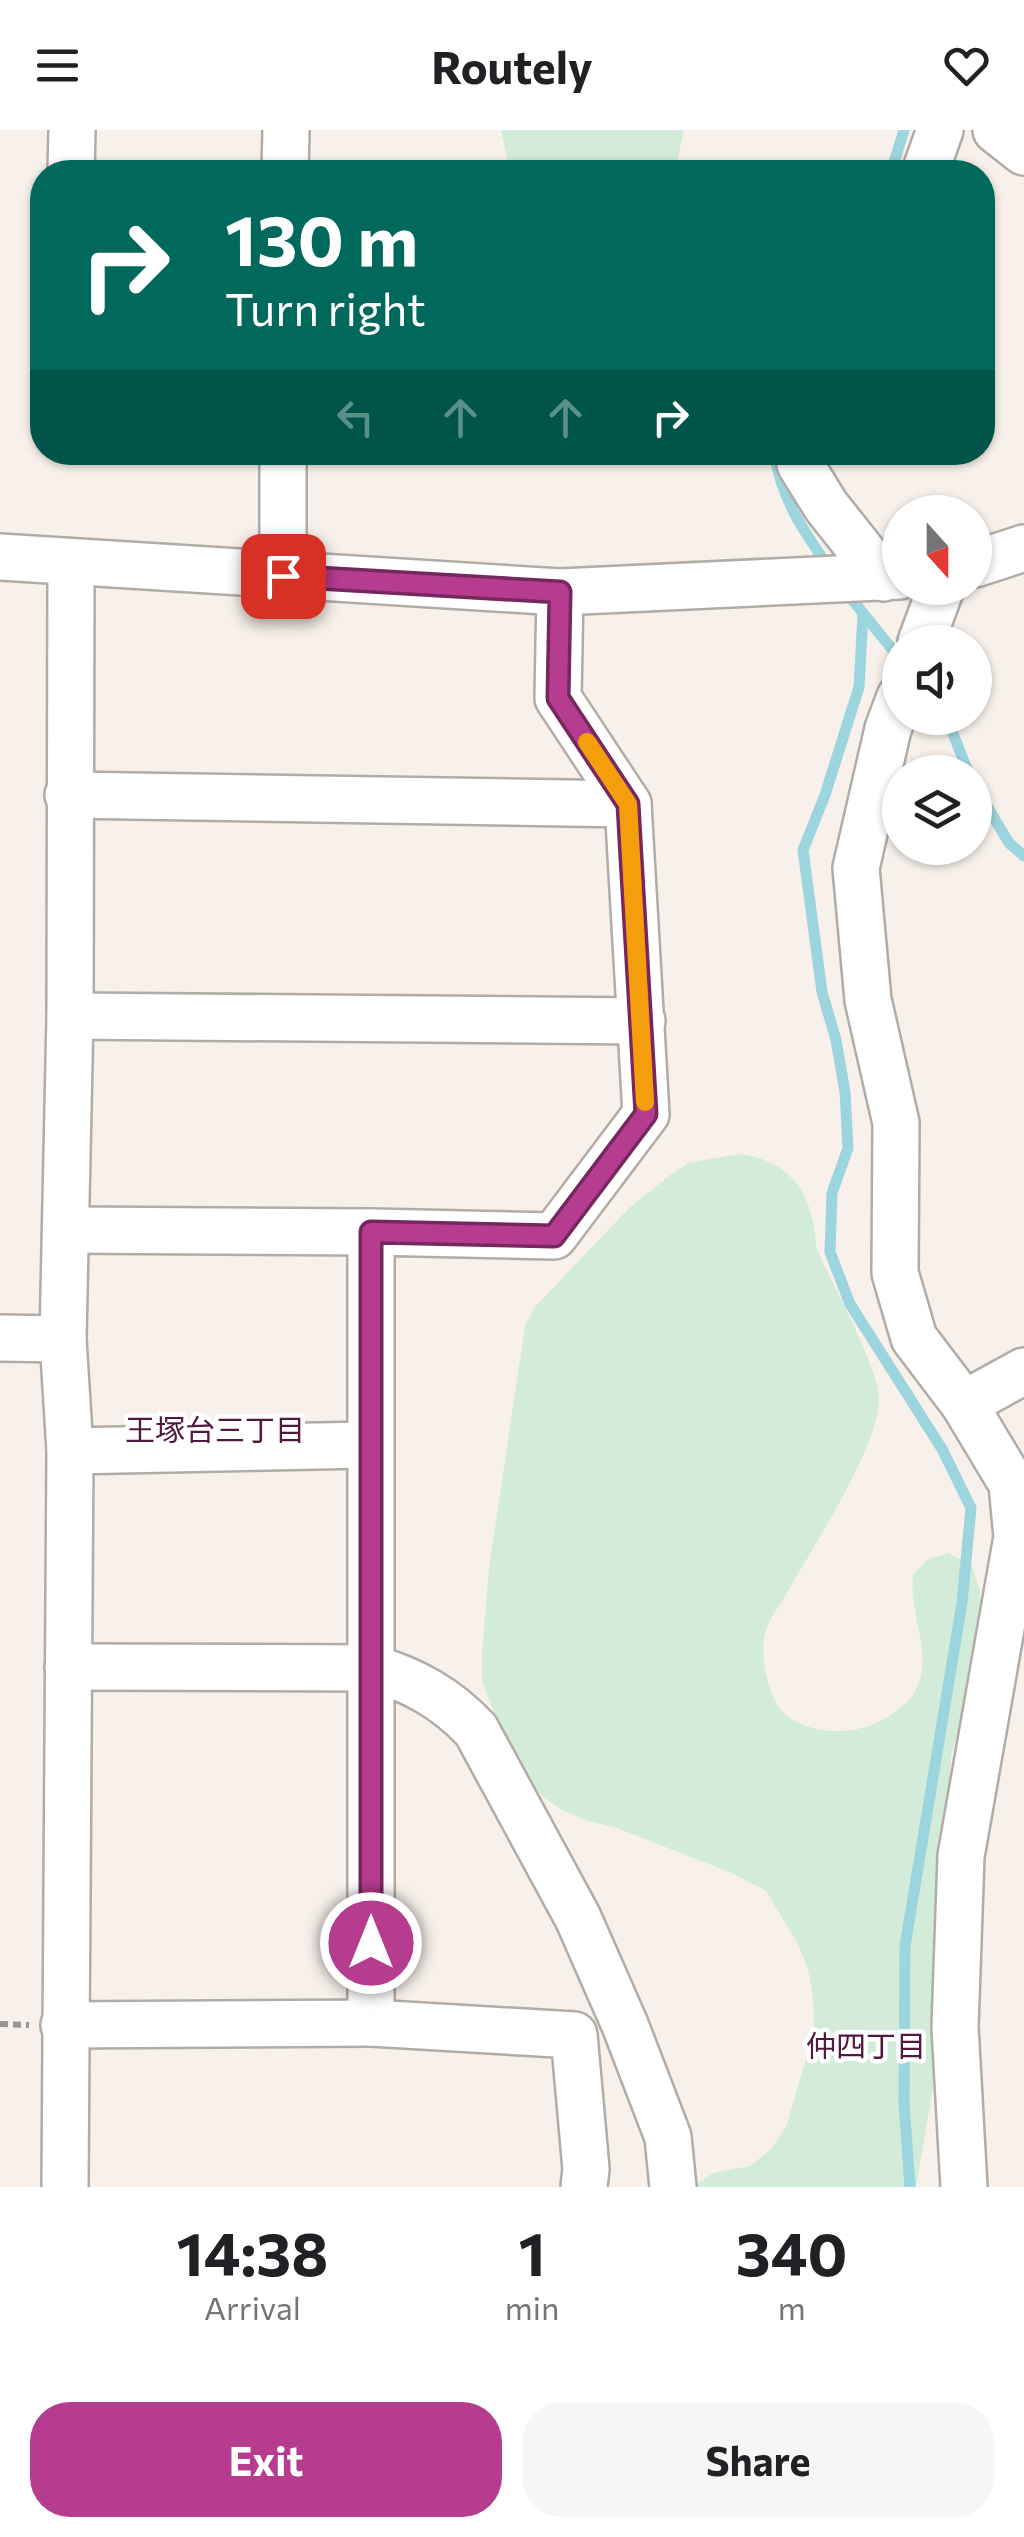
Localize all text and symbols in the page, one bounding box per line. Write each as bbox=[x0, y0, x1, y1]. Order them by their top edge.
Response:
icon: menu bbox=[30, 38, 85, 93]
text: Routely bbox=[431, 38, 593, 93]
icon: heart bbox=[939, 38, 994, 93]
text: 130 m bbox=[225, 195, 418, 280]
icon: right bbox=[60, 200, 190, 330]
text: Turn right bbox=[225, 280, 426, 335]
icon: left bbox=[328, 390, 383, 445]
icon: ahead bbox=[433, 390, 488, 445]
icon: ahead bbox=[538, 390, 593, 445]
icon: right bbox=[643, 390, 698, 445]
north arrow bbox=[882, 495, 992, 605]
map controls bbox=[882, 495, 992, 865]
pin bbox=[241, 534, 326, 619]
icon: arrive bbox=[256, 549, 311, 604]
button: sound bbox=[882, 625, 992, 735]
button: layers bbox=[882, 755, 992, 865]
district label: 王塚台三丁目 bbox=[125, 1410, 305, 1447]
position arrow bbox=[319, 1891, 423, 1995]
district label: 仲四丁目 bbox=[806, 2026, 926, 2063]
text: 14:38 bbox=[176, 2215, 328, 2288]
text: 1 bbox=[519, 2215, 546, 2288]
text: 340 bbox=[736, 2215, 847, 2288]
text: Arrival bbox=[204, 2287, 301, 2327]
text: min bbox=[505, 2287, 559, 2327]
text: m bbox=[778, 2287, 806, 2327]
button: Exit bbox=[30, 2402, 502, 2517]
button: Share bbox=[522, 2402, 994, 2517]

